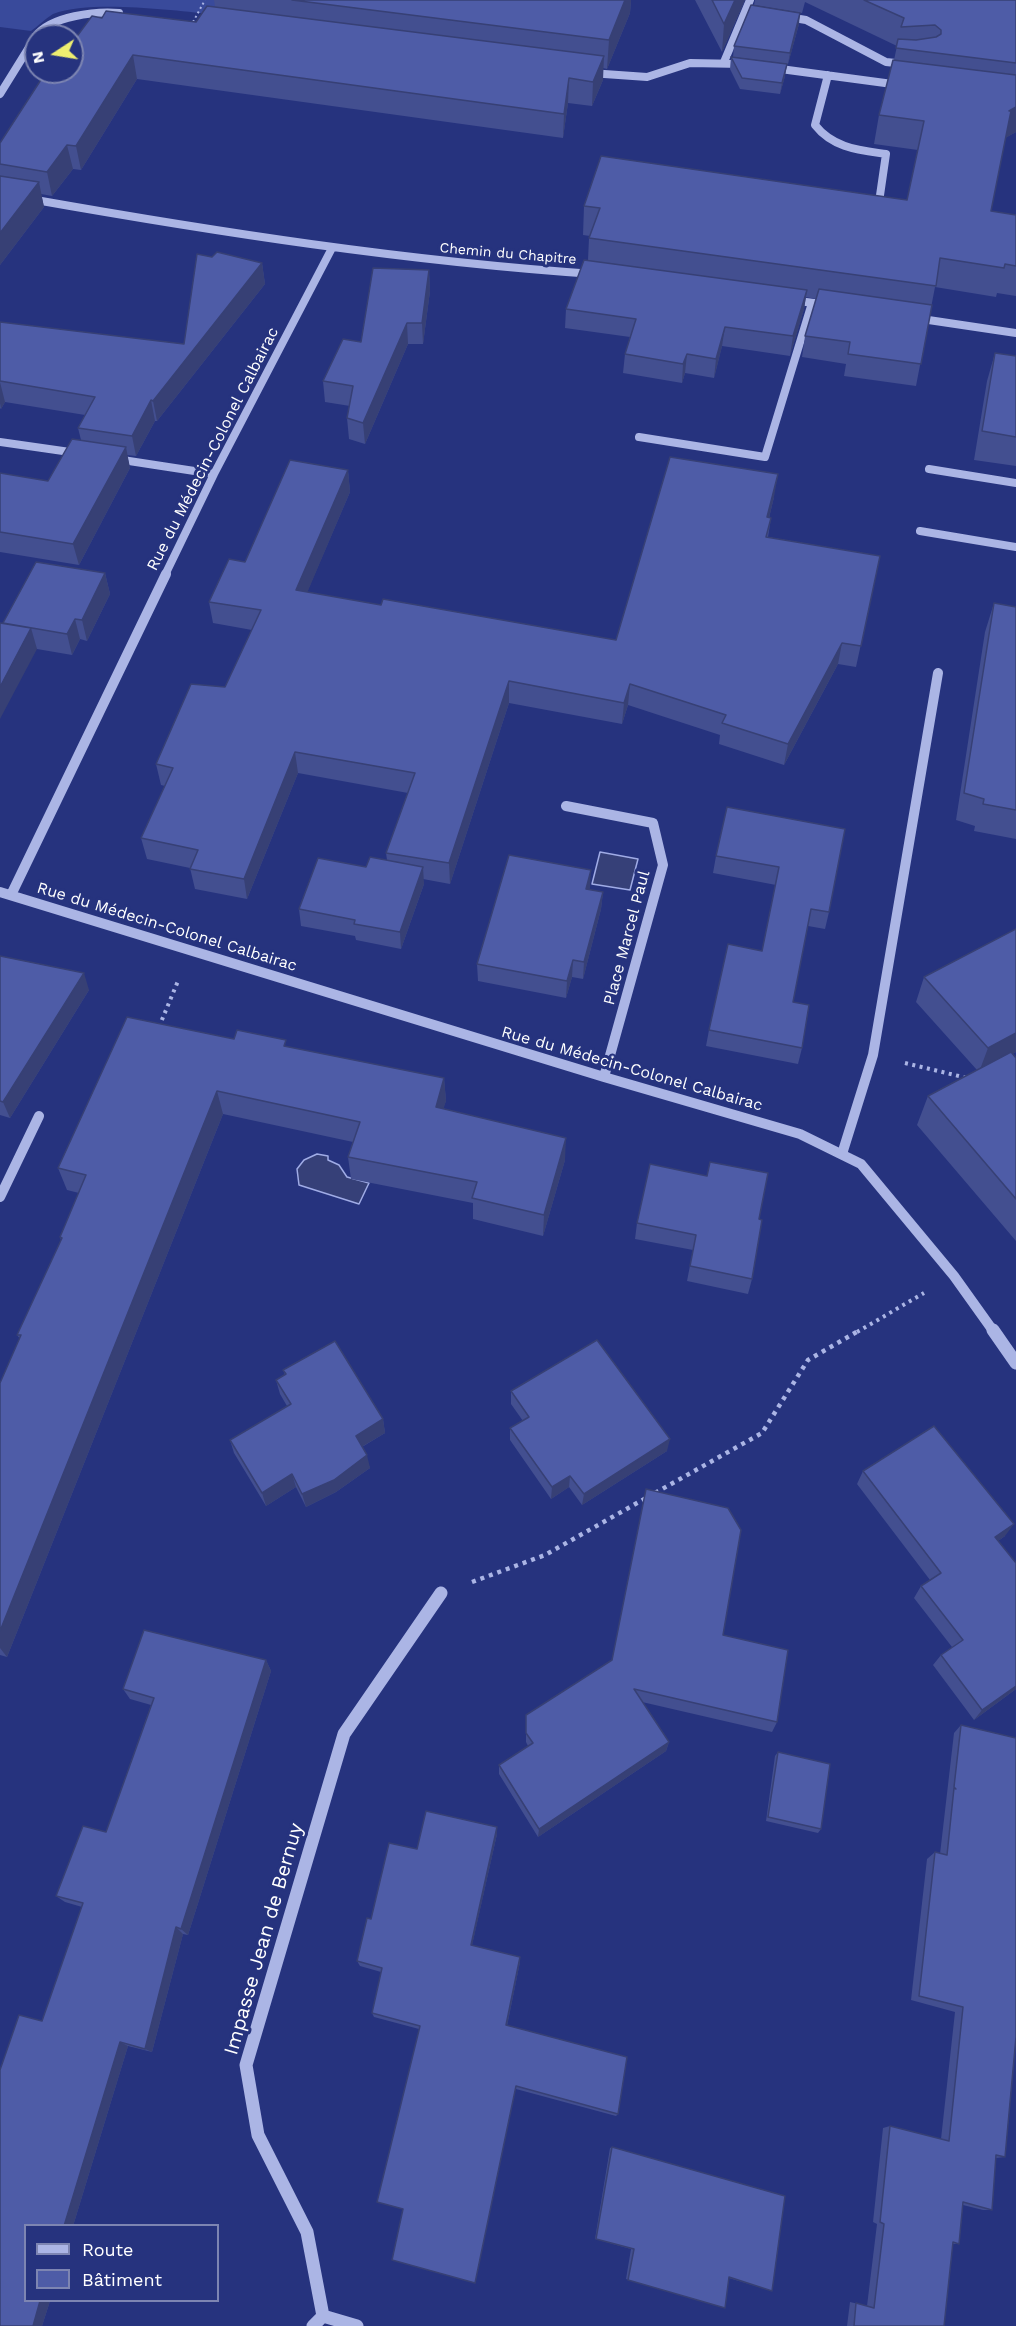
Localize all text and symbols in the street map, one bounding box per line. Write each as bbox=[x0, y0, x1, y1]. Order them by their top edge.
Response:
north arrow bbox=[24, 24, 84, 84]
text: N bbox=[27, 50, 48, 65]
street label: Chemin du Chapitre bbox=[439, 240, 577, 268]
street label: Rue du Médecin-Colonel Calbairac bbox=[143, 324, 283, 574]
street label: Place Marcel Paul bbox=[600, 869, 654, 1007]
street label: Rue du Médecin-Colonel Calbairac bbox=[35, 878, 299, 976]
street label: Rue du Médecin-Colonel Calbairac bbox=[499, 1022, 765, 1116]
street label: Impasse Jean de Bernuy bbox=[219, 1820, 309, 2058]
legend bbox=[24, 2224, 219, 2302]
text: Route bbox=[82, 2239, 134, 2260]
text: Bâtiment bbox=[82, 2269, 162, 2290]

